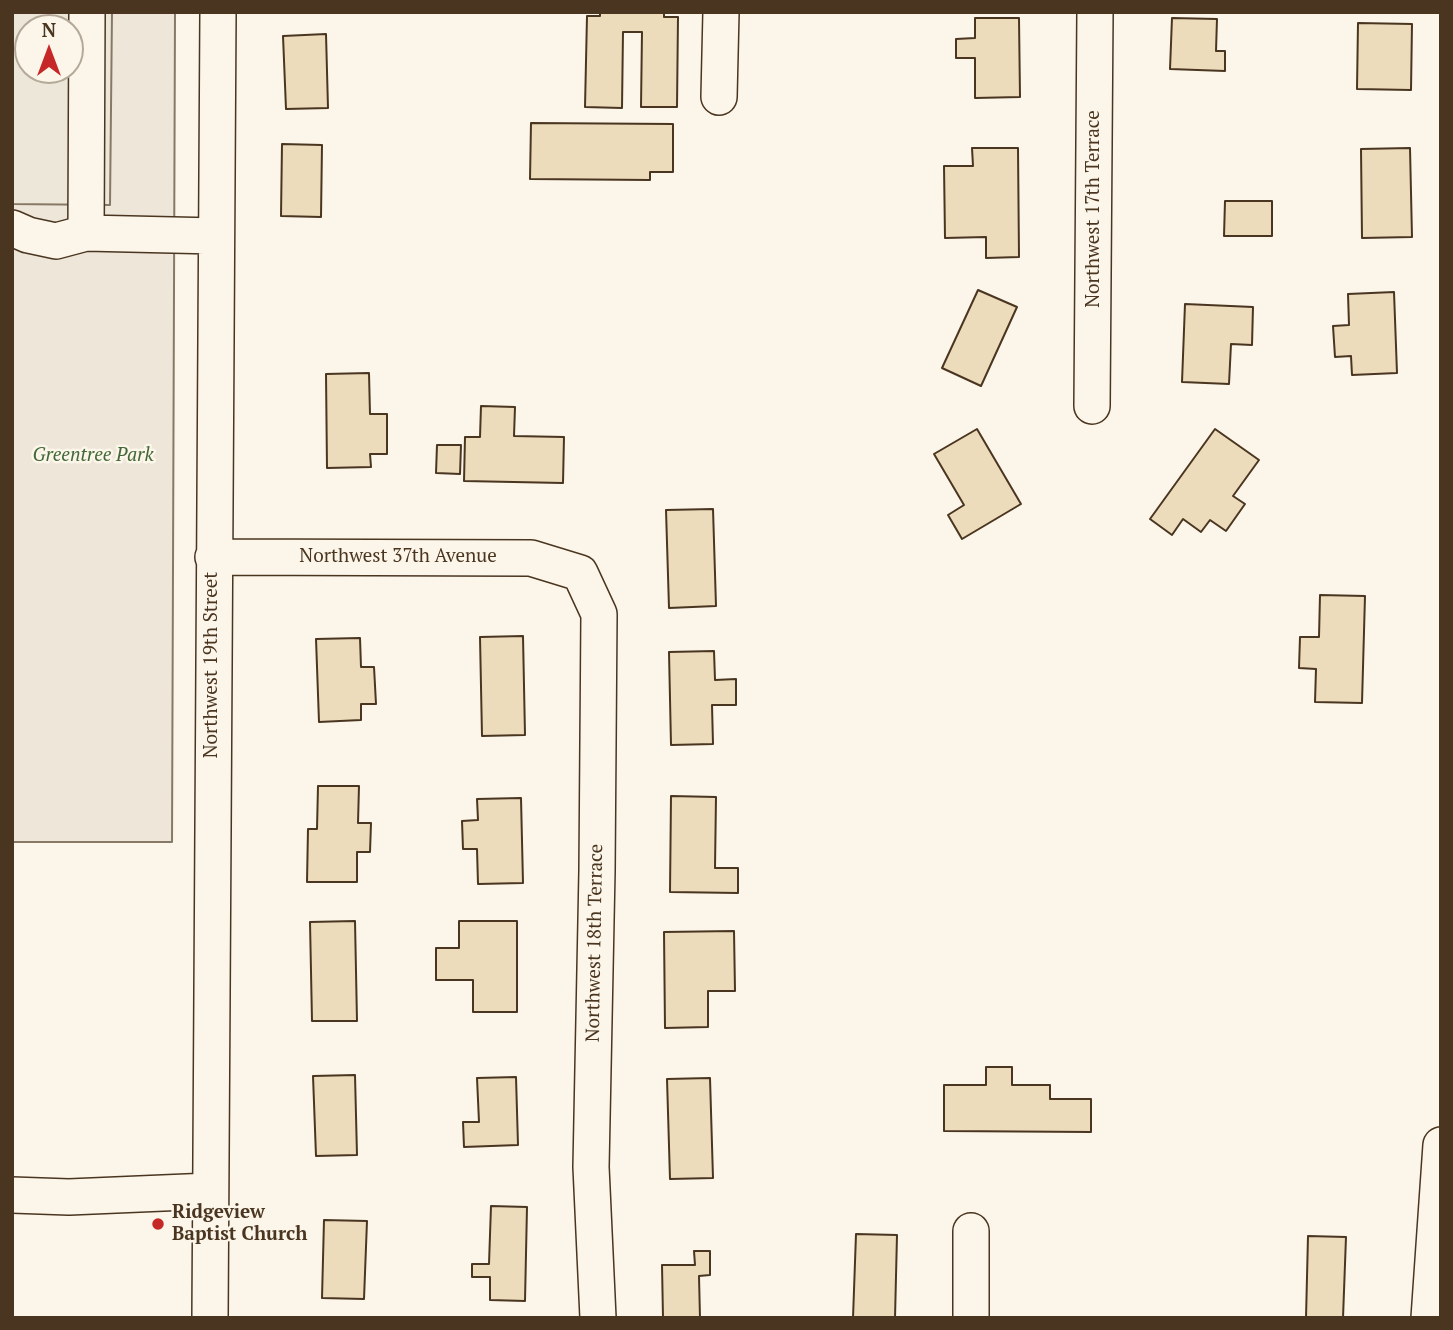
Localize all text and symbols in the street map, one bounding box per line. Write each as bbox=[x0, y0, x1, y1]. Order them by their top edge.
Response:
north arrow bbox=[14, 14, 84, 84]
text: N bbox=[42, 17, 56, 42]
street label: Northwest 17th Terrace bbox=[1083, 110, 1105, 308]
park label: Greentree Park bbox=[32, 445, 154, 467]
street label: Northwest 37th Avenue bbox=[299, 546, 497, 568]
street label: Northwest 19th Street bbox=[201, 572, 223, 758]
street label: Northwest 18th Terrace bbox=[582, 844, 608, 1042]
place label: Ridgeview Baptist Church bbox=[172, 1202, 307, 1246]
marker: Ridgeview Baptist Church bbox=[150, 1216, 166, 1232]

